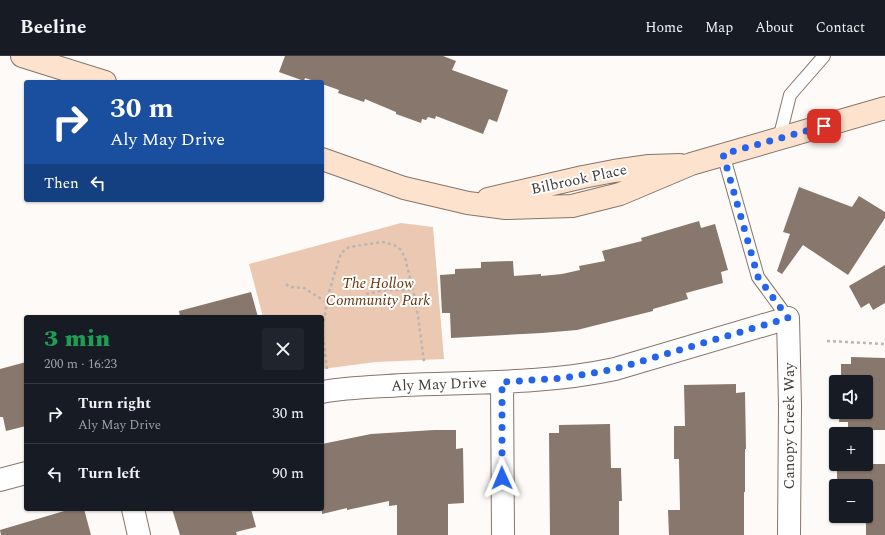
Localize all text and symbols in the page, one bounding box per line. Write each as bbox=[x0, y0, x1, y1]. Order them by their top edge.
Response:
text: Beeline bbox=[20, 13, 86, 42]
text: Home bbox=[645, 17, 683, 38]
text: Map bbox=[705, 17, 733, 38]
text: About bbox=[755, 17, 794, 38]
text: Contact bbox=[816, 17, 865, 38]
text: 30 m bbox=[110, 87, 174, 130]
icon: right bbox=[44, 96, 96, 148]
pin bbox=[807, 109, 841, 143]
icon: arrive bbox=[813, 115, 835, 137]
text: Aly May Drive bbox=[110, 126, 225, 153]
street label: Bilbrook Place bbox=[529, 158, 629, 201]
text: Then bbox=[44, 172, 79, 195]
icon: left bbox=[87, 172, 109, 194]
park label: The Hollow Community Park bbox=[326, 272, 430, 312]
text: 3 min bbox=[44, 321, 110, 357]
button: close bbox=[262, 328, 304, 370]
text: 200 m · 16:23 bbox=[44, 354, 117, 374]
street label: Canopy Creek Way bbox=[778, 362, 801, 489]
street label: Aly May Drive bbox=[391, 371, 487, 398]
map controls bbox=[829, 375, 873, 523]
button: sound bbox=[829, 375, 873, 419]
text: Turn right bbox=[78, 392, 151, 415]
text: 30 m bbox=[272, 402, 304, 425]
icon: right bbox=[44, 403, 66, 425]
text: Aly May Drive bbox=[78, 415, 161, 435]
button: + bbox=[829, 427, 873, 471]
position arrow bbox=[481, 457, 523, 499]
text: Turn left bbox=[78, 462, 140, 485]
text: 90 m bbox=[272, 462, 304, 485]
icon: left bbox=[44, 463, 66, 485]
button: − bbox=[829, 479, 873, 523]

